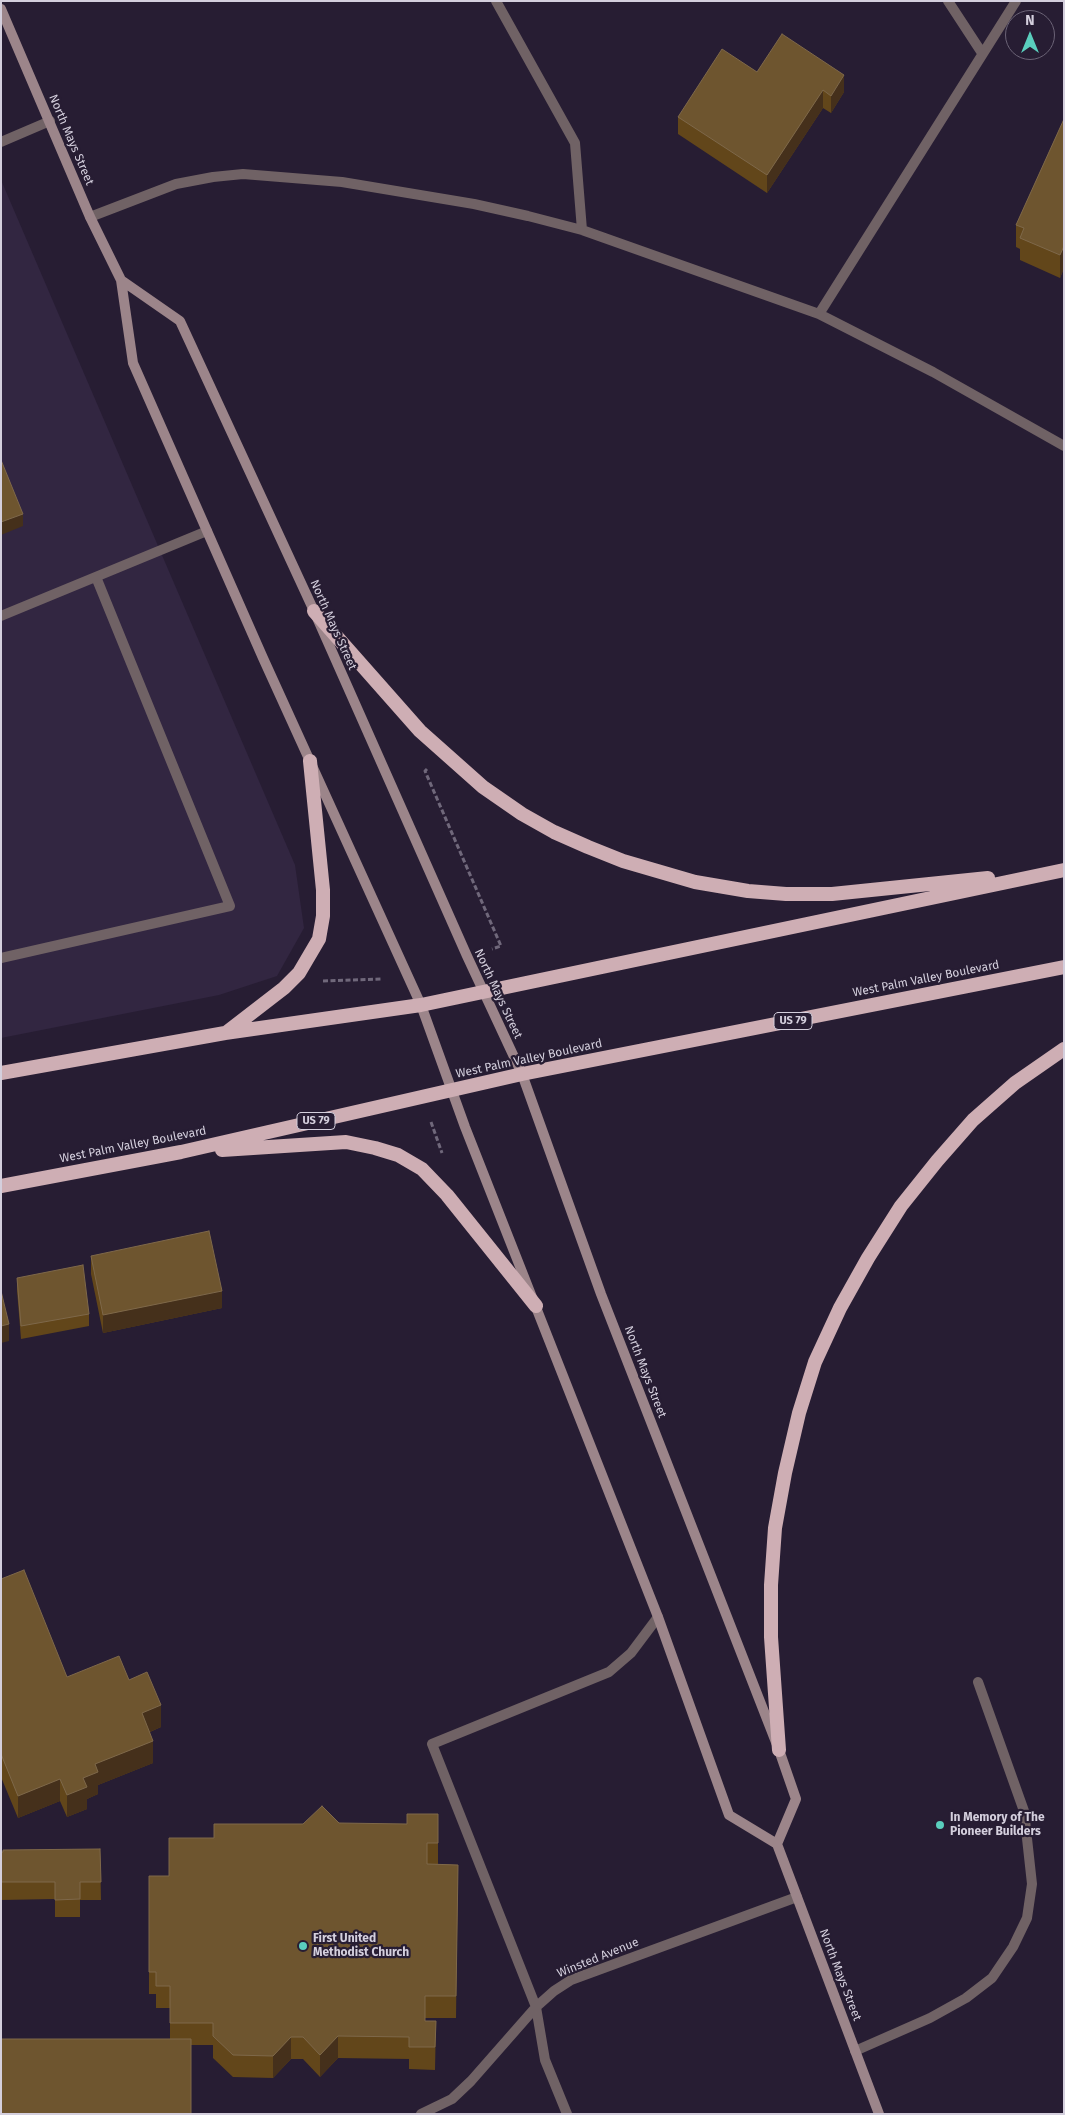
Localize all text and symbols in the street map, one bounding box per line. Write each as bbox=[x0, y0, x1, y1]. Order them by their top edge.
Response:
north arrow bbox=[1005, 10, 1055, 60]
text: N bbox=[1025, 12, 1035, 29]
street label: North Mays Street bbox=[45, 92, 97, 188]
street label: North Mays Street bbox=[307, 578, 359, 672]
street label: North Mays Street bbox=[471, 947, 525, 1041]
street label: West Palm Valley Boulevard bbox=[851, 958, 1001, 1000]
road number: US 79 bbox=[774, 1012, 812, 1030]
street label: West Palm Valley Boulevard bbox=[455, 1036, 603, 1082]
road number: US 79 bbox=[297, 1112, 335, 1130]
street label: West Palm Valley Boulevard bbox=[58, 1124, 208, 1166]
street label: North Mays Street bbox=[621, 1324, 669, 1420]
place label: In Memory of The Pioneer Builders bbox=[950, 1811, 1045, 1839]
marker: In Memory of The Pioneer Builders bbox=[934, 1819, 946, 1831]
street label: North Mays Street bbox=[816, 1927, 864, 2023]
place label: First United Methodist Church bbox=[313, 1932, 409, 1960]
street label: Winsted Avenue bbox=[555, 1935, 641, 1981]
marker: First United Methodist Church bbox=[297, 1940, 309, 1952]

